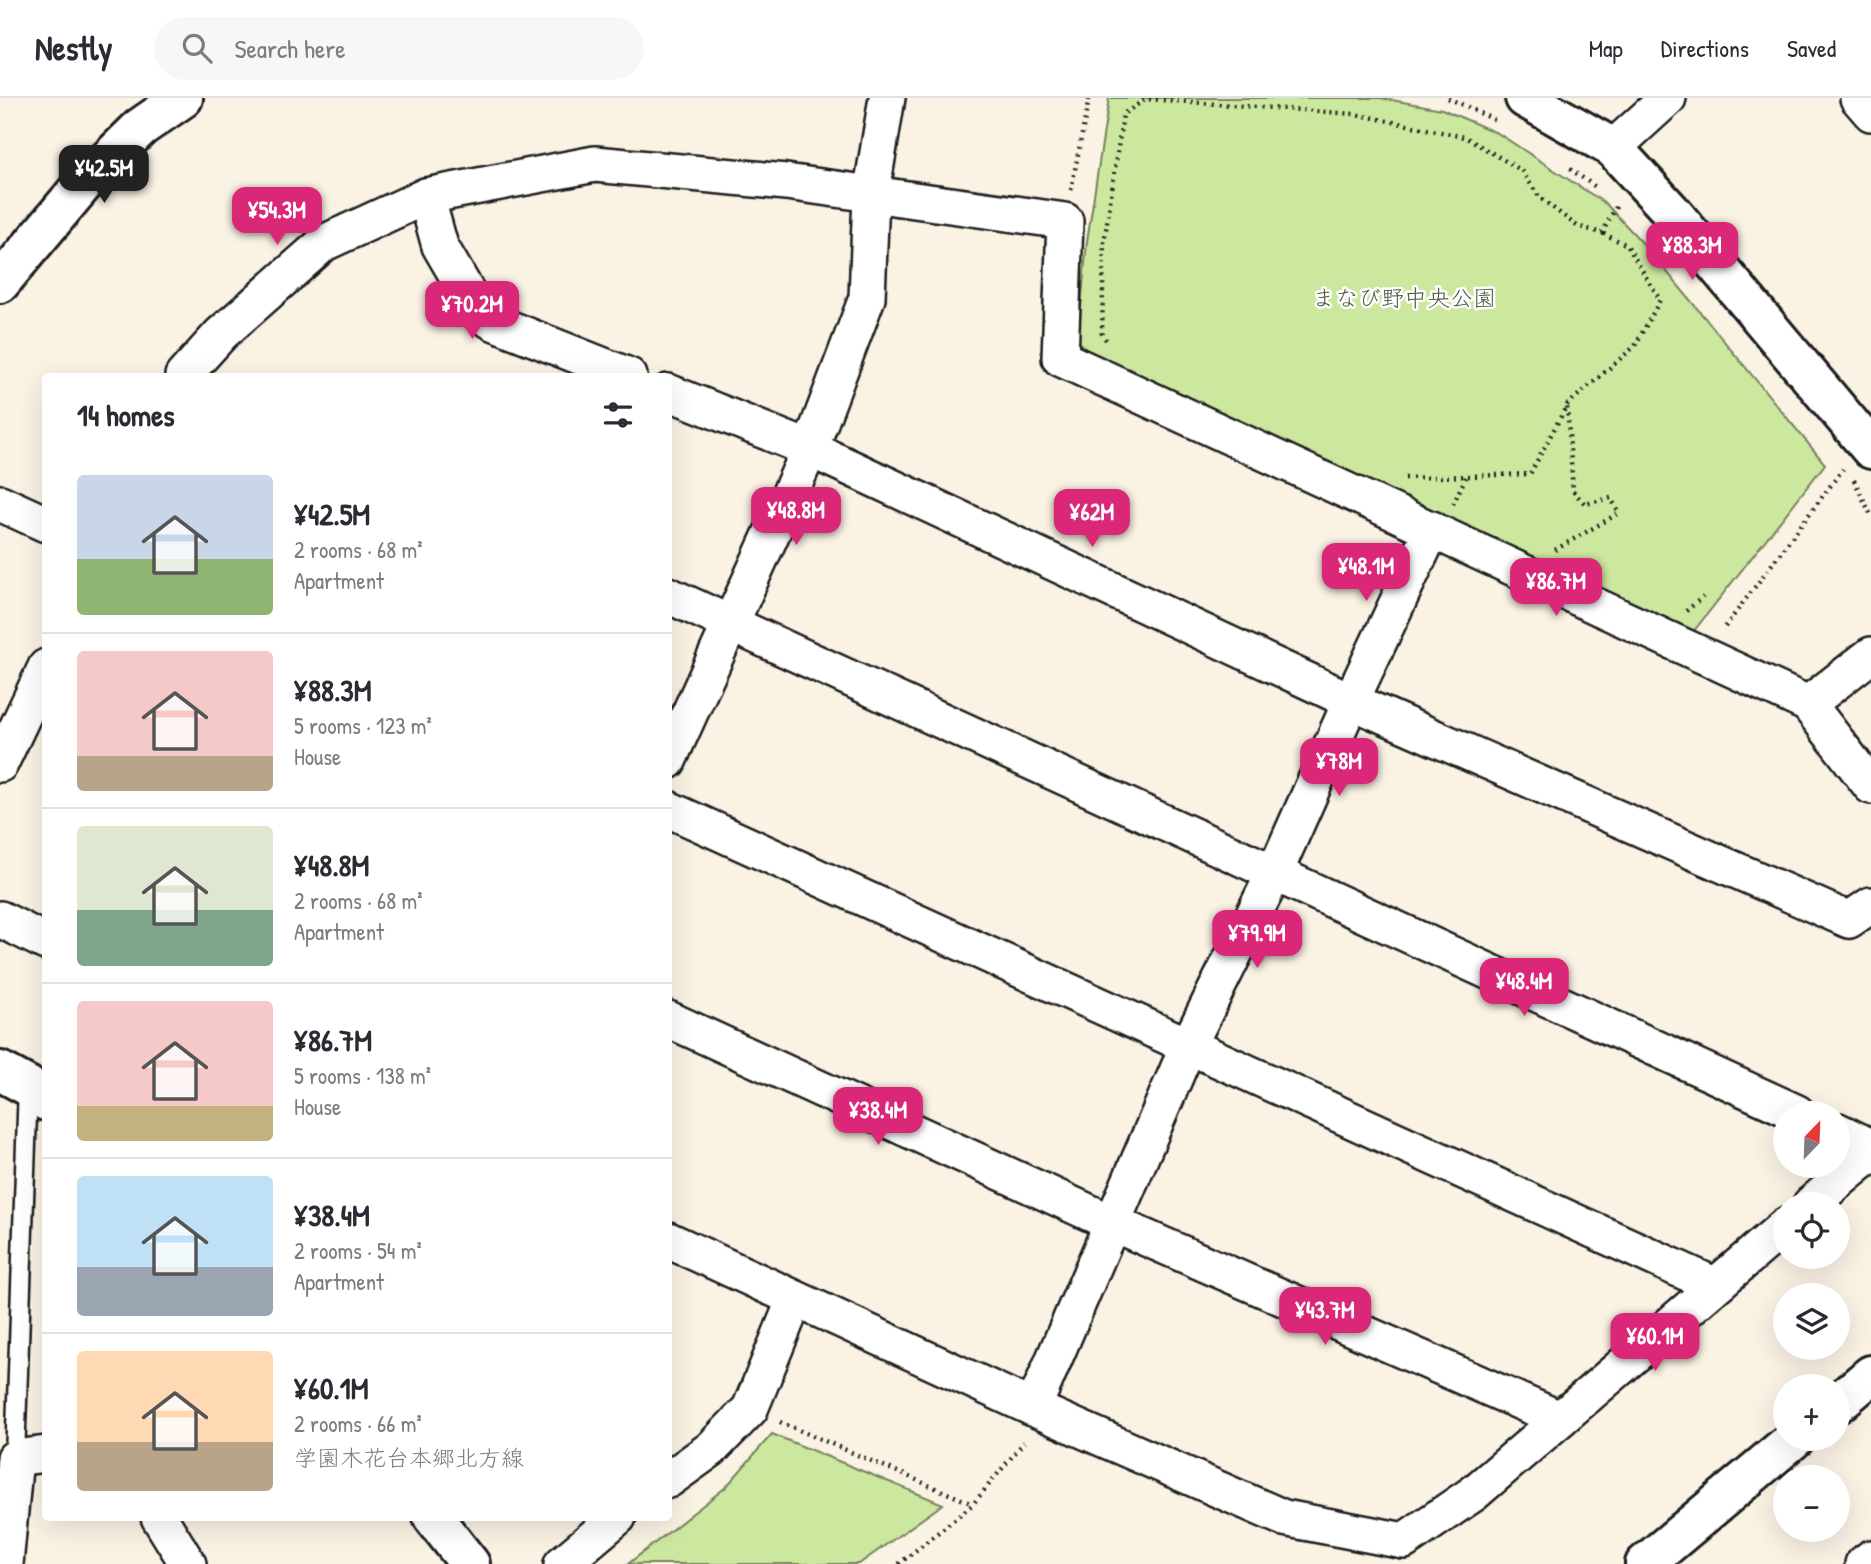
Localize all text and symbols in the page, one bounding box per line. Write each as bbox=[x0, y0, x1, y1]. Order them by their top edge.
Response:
search box bbox=[154, 17, 644, 80]
text: Nestly bbox=[35, 26, 112, 70]
icon: search bbox=[178, 29, 216, 67]
text: Search here bbox=[234, 31, 346, 66]
text: Map bbox=[1589, 32, 1623, 64]
text: Directions bbox=[1661, 32, 1749, 64]
text: Saved bbox=[1787, 32, 1836, 64]
pin: ¥42.5M bbox=[47, 146, 161, 205]
text: ¥42.5M bbox=[75, 152, 133, 183]
pin: ¥54.3M bbox=[220, 188, 334, 247]
text: ¥54.3M bbox=[248, 194, 306, 225]
pin: ¥88.3M bbox=[1635, 222, 1749, 282]
text: ¥88.3M bbox=[1662, 229, 1722, 260]
pin: ¥70.2M bbox=[415, 282, 529, 341]
park label: まなび野中央公園 bbox=[1312, 282, 1496, 313]
text: ¥70.2M bbox=[441, 288, 503, 319]
text: 14 homes bbox=[77, 395, 175, 435]
icon: filters bbox=[599, 396, 637, 434]
pin: ¥48.8M bbox=[739, 488, 853, 547]
pin: ¥62M bbox=[1051, 490, 1133, 549]
text: ¥42.5M bbox=[294, 494, 370, 534]
text: ¥48.8M bbox=[767, 494, 825, 525]
text: ¥62M bbox=[1070, 496, 1114, 527]
icon: home bbox=[133, 503, 217, 587]
text: 2 rooms · 68 m² bbox=[294, 534, 422, 565]
pin: ¥48.1M bbox=[1309, 544, 1423, 603]
text: ¥48.1M bbox=[1338, 550, 1394, 581]
pin: ¥86.7M bbox=[1499, 559, 1613, 618]
text: Apartment bbox=[294, 565, 384, 596]
text: ¥86.7M bbox=[1526, 565, 1586, 596]
text: ¥88.3M bbox=[294, 670, 372, 710]
icon: home bbox=[133, 679, 217, 763]
text: 5 rooms · 123 m² bbox=[294, 710, 432, 741]
pin: ¥78M bbox=[1298, 738, 1380, 798]
text: House bbox=[294, 741, 341, 772]
text: ¥78M bbox=[1316, 745, 1362, 776]
text: ¥48.8M bbox=[294, 845, 369, 885]
icon: home bbox=[133, 854, 217, 938]
text: 2 rooms · 68 m² bbox=[294, 885, 422, 916]
pin: ¥79.9M bbox=[1200, 910, 1314, 970]
text: Apartment bbox=[294, 916, 384, 947]
text: ¥79.9M bbox=[1228, 917, 1286, 948]
pin: ¥48.4M bbox=[1467, 958, 1581, 1018]
text: ¥48.4M bbox=[1496, 965, 1552, 996]
text: ¥86.7M bbox=[294, 1020, 372, 1060]
icon: home bbox=[133, 1029, 217, 1113]
text: 5 rooms · 138 m² bbox=[294, 1060, 431, 1091]
pin: ¥38.4M bbox=[821, 1088, 935, 1147]
text: House bbox=[294, 1091, 341, 1122]
text: ¥38.4M bbox=[849, 1094, 907, 1125]
north arrow bbox=[1773, 1101, 1850, 1178]
map controls bbox=[1773, 1101, 1850, 1542]
button: locate bbox=[1773, 1192, 1850, 1269]
text: ¥38.4M bbox=[294, 1195, 370, 1235]
icon: home bbox=[133, 1204, 217, 1288]
text: 2 rooms · 54 m² bbox=[294, 1235, 422, 1266]
text: Apartment bbox=[294, 1266, 384, 1297]
button: layers bbox=[1773, 1283, 1850, 1360]
pin: ¥43.7M bbox=[1268, 1288, 1382, 1347]
text: ¥43.7M bbox=[1295, 1294, 1355, 1325]
pin: ¥60.1M bbox=[1598, 1314, 1712, 1373]
text: ¥60.1M bbox=[1626, 1320, 1684, 1351]
text: ¥60.1M bbox=[294, 1368, 369, 1408]
button: + bbox=[1773, 1374, 1850, 1451]
icon: home bbox=[133, 1379, 217, 1463]
text: 2 rooms · 66 m² bbox=[294, 1408, 422, 1439]
text: 学園木花台本郷北方線 bbox=[294, 1442, 524, 1473]
button: − bbox=[1773, 1465, 1850, 1542]

